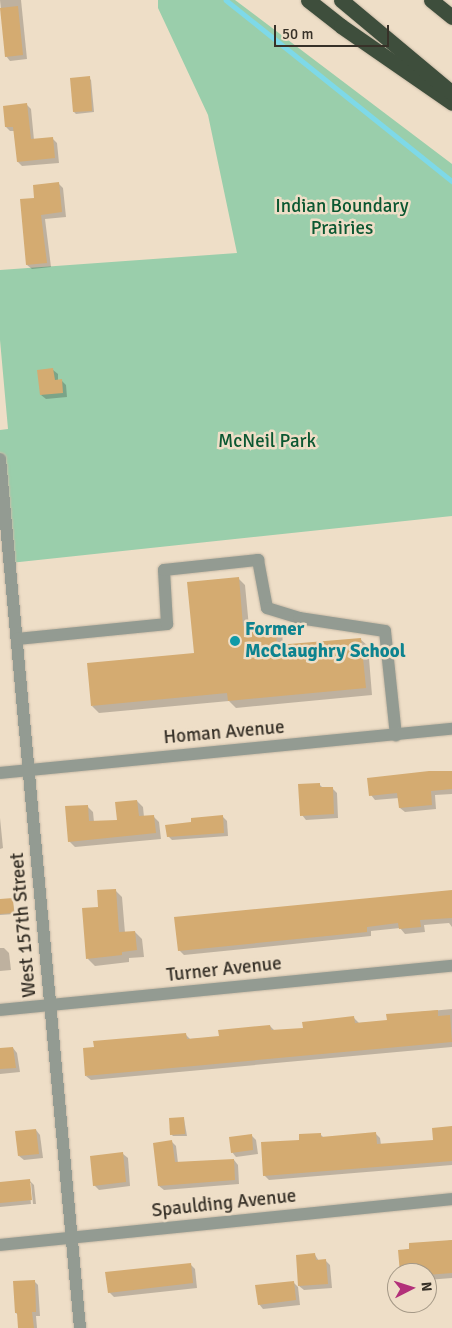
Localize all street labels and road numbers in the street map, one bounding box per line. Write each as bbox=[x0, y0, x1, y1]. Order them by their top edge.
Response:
street label: Homan Avenue bbox=[163, 716, 285, 750]
street label: West 157th Street bbox=[6, 852, 42, 998]
street label: Turner Avenue bbox=[165, 953, 283, 987]
street label: Spaulding Avenue bbox=[151, 1185, 297, 1223]

